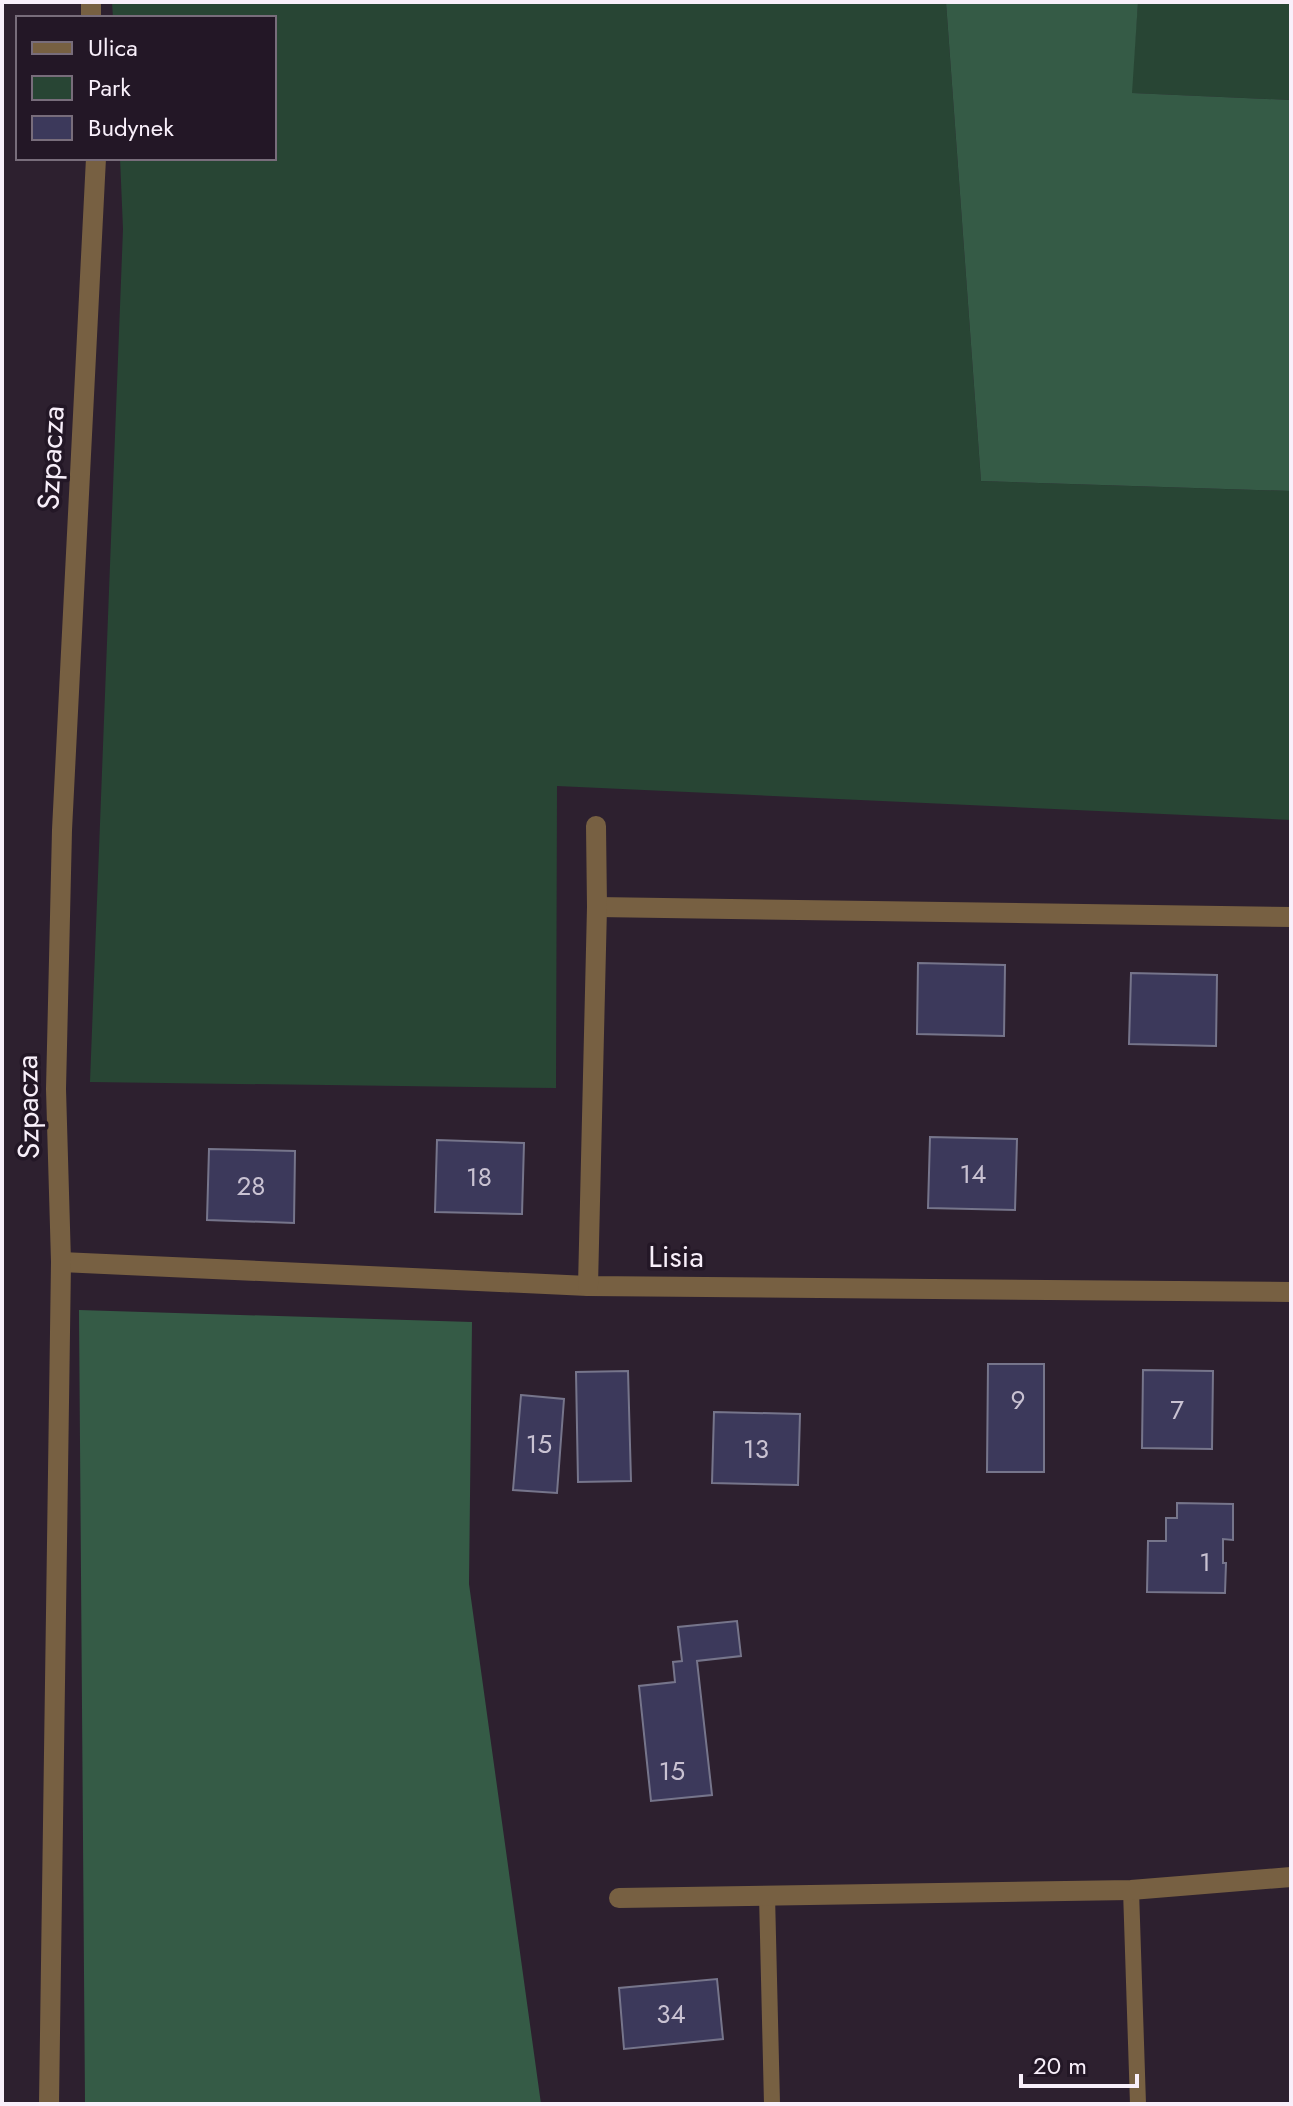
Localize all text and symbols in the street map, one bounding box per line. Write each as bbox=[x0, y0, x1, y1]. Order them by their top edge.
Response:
legend bbox=[16, 16, 276, 160]
text: Ulica bbox=[88, 30, 138, 65]
text: Park bbox=[88, 70, 131, 105]
text: Budynek bbox=[88, 110, 174, 145]
street label: Szpacza bbox=[26, 405, 75, 511]
street label: Szpacza bbox=[5, 1054, 50, 1160]
house number: 14 bbox=[960, 1155, 986, 1193]
house number: 18 bbox=[466, 1158, 492, 1196]
house number: 28 bbox=[237, 1167, 266, 1205]
street label: Lisia bbox=[648, 1235, 704, 1278]
house number: 9 bbox=[1011, 1381, 1025, 1419]
house number: 7 bbox=[1170, 1391, 1184, 1429]
house number: 15 bbox=[526, 1425, 552, 1463]
house number: 13 bbox=[743, 1430, 769, 1468]
house number: 1 bbox=[1199, 1543, 1211, 1581]
house number: 15 bbox=[659, 1752, 685, 1790]
house number: 34 bbox=[656, 1995, 686, 2033]
scale bar bbox=[1021, 2038, 1137, 2088]
text: 20 m bbox=[1033, 2048, 1087, 2083]

